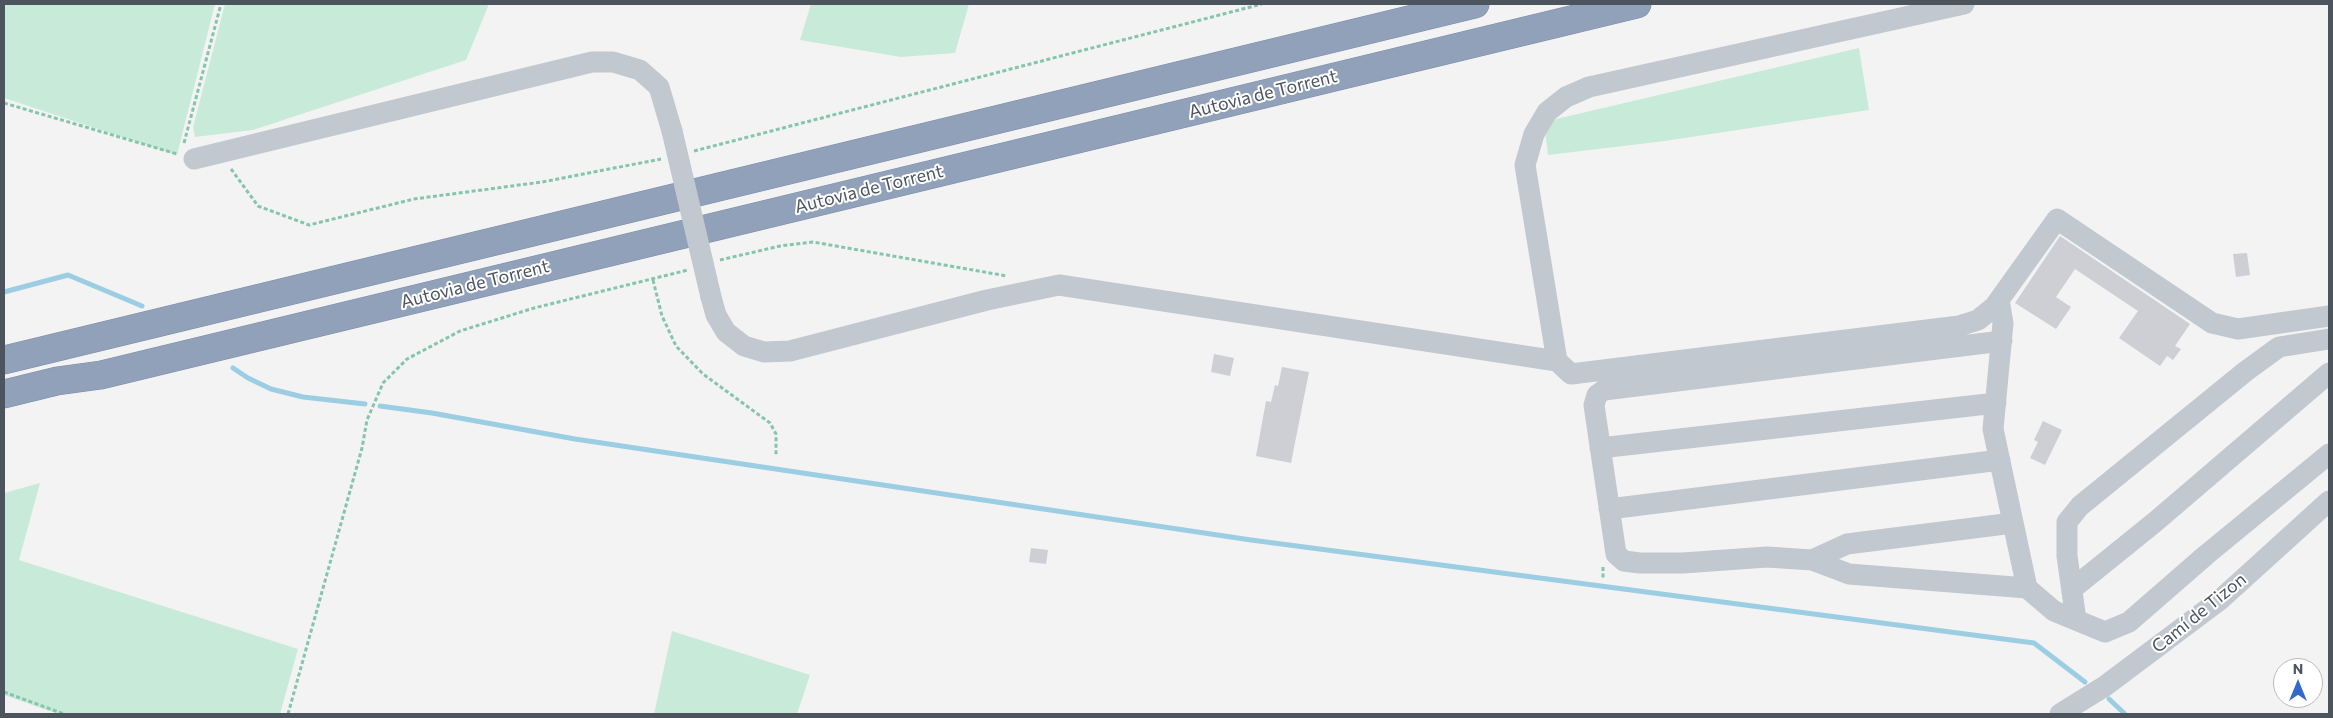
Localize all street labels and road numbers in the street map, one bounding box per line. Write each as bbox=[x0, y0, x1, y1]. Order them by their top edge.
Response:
street label: Autovia de Torrent bbox=[1187, 65, 1339, 123]
street label: Autovia de Torrent bbox=[793, 160, 945, 218]
street label: Autovia de Torrent bbox=[399, 255, 551, 313]
street label: Camí de Tizon bbox=[2148, 568, 2250, 658]

